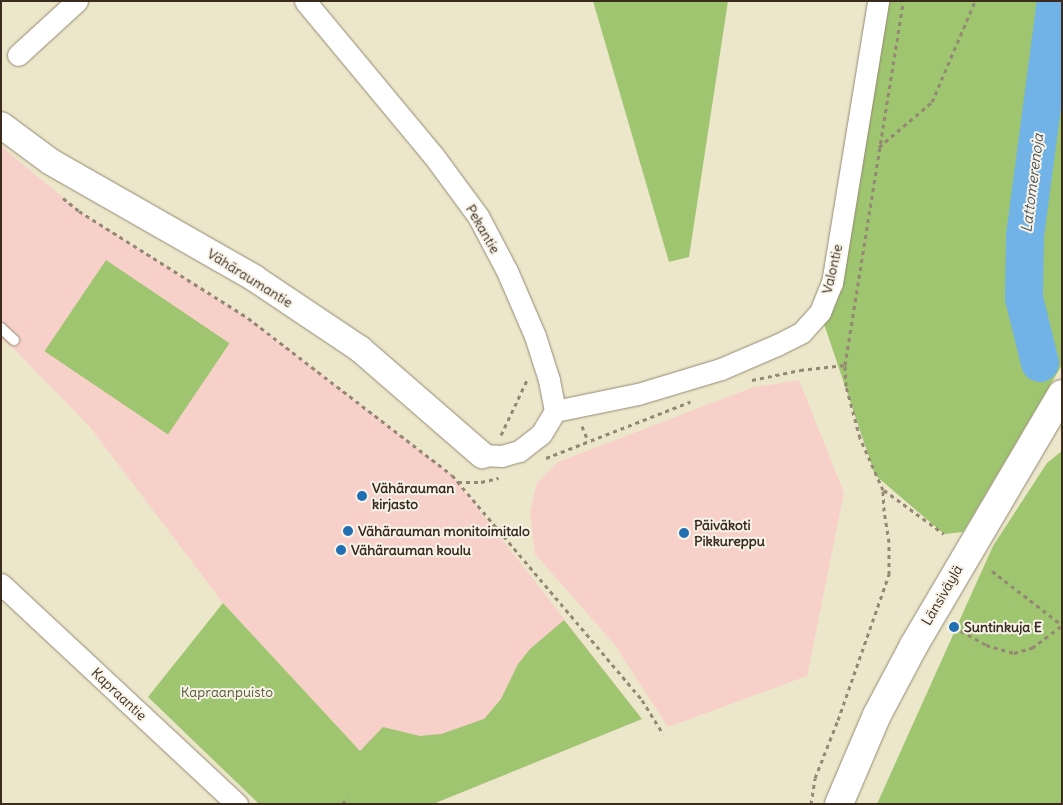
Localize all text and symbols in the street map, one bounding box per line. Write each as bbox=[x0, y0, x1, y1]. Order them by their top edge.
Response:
water label: Lattomerenoja bbox=[1017, 133, 1047, 233]
street label: Pekantie bbox=[462, 201, 504, 257]
street label: Valontie bbox=[818, 242, 846, 296]
street label: Vähäraumantie bbox=[204, 245, 296, 311]
place label: Vähärauman kirjasto bbox=[372, 480, 454, 512]
marker: Vähärauman kirjasto bbox=[356, 490, 368, 502]
place label: Päiväkoti Pikkureppu bbox=[694, 517, 765, 550]
place label: Vähärauman monitoimitalo bbox=[358, 523, 530, 539]
marker: Vähärauman monitoimitalo bbox=[342, 525, 354, 537]
marker: Päiväkoti Pikkureppu bbox=[678, 527, 690, 539]
place label: Vähärauman koulu bbox=[351, 542, 471, 558]
marker: Vähärauman koulu bbox=[335, 544, 347, 556]
street label: Länsiväylä bbox=[918, 562, 966, 628]
place label: Suntinkuja E bbox=[964, 619, 1042, 635]
marker: Suntinkuja E bbox=[948, 621, 960, 633]
street label: Kapraantie bbox=[88, 664, 150, 724]
park label: Kapraanpuisto bbox=[181, 684, 273, 700]

